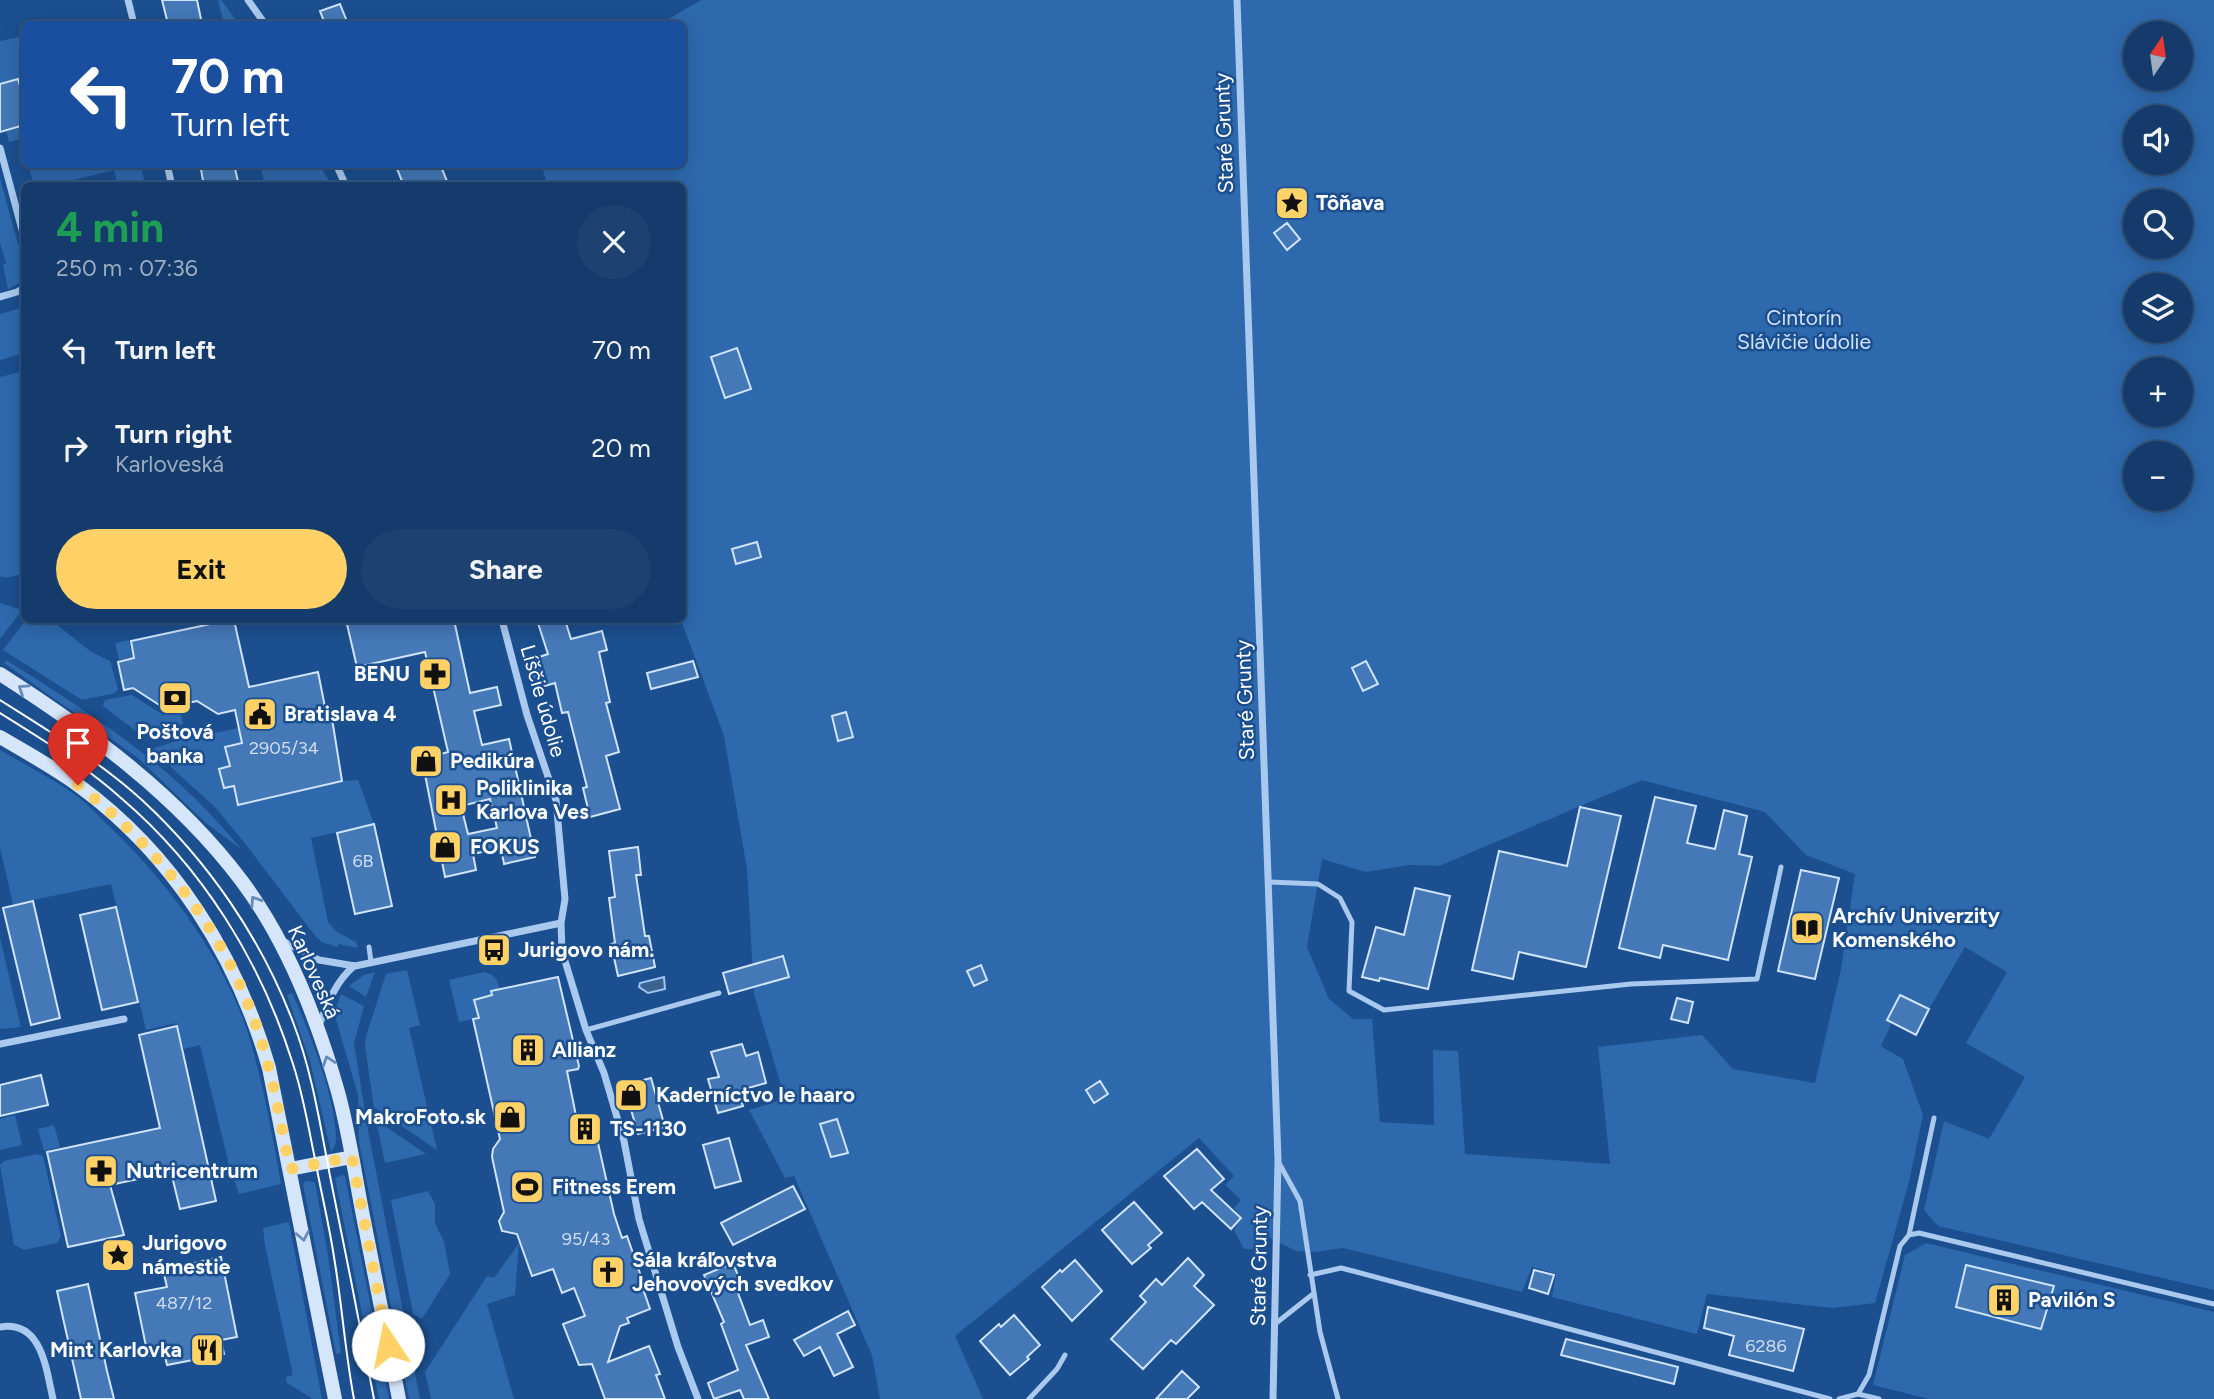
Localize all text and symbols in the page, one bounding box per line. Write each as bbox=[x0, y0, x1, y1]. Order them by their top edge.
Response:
north arrow bbox=[2123, 21, 2193, 91]
map controls bbox=[2123, 21, 2193, 511]
text: 70 m bbox=[171, 46, 284, 105]
icon: left bbox=[56, 49, 147, 140]
street label: Staré Grunty bbox=[1209, 72, 1238, 194]
button: sound bbox=[2123, 105, 2193, 175]
text: Turn left bbox=[171, 106, 290, 144]
place icon: Tôňava bbox=[1273, 184, 1311, 222]
button: search bbox=[2123, 189, 2193, 259]
place label: Tôňava bbox=[1316, 190, 1384, 215]
text: 4 min bbox=[56, 202, 164, 253]
button: close bbox=[577, 205, 651, 279]
text: 250 m · 07:36 bbox=[56, 254, 198, 282]
button: layers bbox=[2123, 273, 2193, 343]
park label: Cintorín Slávičie údolie bbox=[1737, 305, 1871, 354]
icon: left bbox=[56, 331, 94, 369]
text: Turn left bbox=[115, 334, 216, 366]
text: 70 m bbox=[592, 334, 651, 366]
button: + bbox=[2123, 357, 2193, 427]
text: Turn right bbox=[115, 418, 232, 450]
icon: right bbox=[56, 429, 94, 467]
text: 20 m bbox=[591, 432, 651, 464]
button: − bbox=[2123, 441, 2193, 511]
text: Karloveská bbox=[115, 450, 224, 478]
button: Exit bbox=[56, 529, 347, 609]
button: Share bbox=[361, 529, 651, 609]
street label: Staré Grunty bbox=[1230, 639, 1259, 761]
street label: Líščie údolie bbox=[516, 642, 571, 760]
pharmacy icon: BENU bbox=[416, 655, 454, 693]
place label: BENU bbox=[354, 661, 410, 686]
bank icon: Poštová banka bbox=[156, 679, 194, 717]
one-way arrow bbox=[18, 684, 31, 697]
public building icon: Bratislava 4 bbox=[241, 695, 279, 733]
place label: Bratislava 4 bbox=[284, 701, 397, 726]
pin bbox=[48, 713, 108, 785]
place label: Poštová banka bbox=[136, 719, 214, 768]
icon: arrive bbox=[59, 724, 97, 762]
house number: 2905/34 bbox=[249, 737, 319, 759]
shop icon: Pedikúra bbox=[407, 742, 445, 780]
place label: Pedikúra bbox=[450, 748, 534, 773]
place label: Poliklinika Karlova Ves bbox=[476, 775, 589, 824]
hospital icon: Poliklinika Karlova Ves bbox=[432, 781, 470, 819]
shop icon: FOKUS bbox=[426, 828, 464, 866]
place label: FOKUS bbox=[470, 834, 540, 859]
house number: 6B bbox=[352, 850, 374, 872]
one-way arrow bbox=[251, 896, 263, 909]
place label: Archív Univerzity Komenského bbox=[1832, 903, 2001, 952]
library icon: Archív Univerzity Komenského bbox=[1788, 909, 1826, 947]
street label: Karloveská bbox=[283, 921, 346, 1022]
bus stop icon: Jurigovo nám. bbox=[475, 931, 513, 969]
place label: Jurigovo nám. bbox=[518, 937, 654, 962]
building icon: Allianz bbox=[509, 1031, 547, 1069]
place label: Allianz bbox=[552, 1037, 616, 1062]
one-way arrow bbox=[322, 1055, 336, 1067]
shop icon: Kaderníctvo le haaro bbox=[612, 1076, 650, 1114]
place label: Kaderníctvo le haaro bbox=[656, 1082, 855, 1107]
shop icon: MakroFoto.sk bbox=[491, 1098, 529, 1136]
place label: MakroFoto.sk bbox=[355, 1104, 487, 1129]
building icon: TS-1130 bbox=[566, 1110, 604, 1148]
place label: TS-1130 bbox=[610, 1116, 687, 1141]
pharmacy icon: Nutricentrum bbox=[82, 1152, 120, 1190]
place label: Nutricentrum bbox=[126, 1158, 258, 1183]
sports icon: Fitness Erem bbox=[508, 1168, 546, 1206]
place label: Fitness Erem bbox=[552, 1174, 676, 1199]
street label: Staré Grunty bbox=[1245, 1205, 1272, 1327]
house number: 95/43 bbox=[562, 1228, 610, 1250]
place label: Jurigovo námestie bbox=[142, 1230, 231, 1279]
one-way arrow bbox=[295, 1230, 310, 1242]
place icon: Jurigovo námestie bbox=[99, 1236, 137, 1274]
place label: Sála kráľovstva Jehovových svedkov bbox=[632, 1247, 834, 1296]
church icon: Sála kráľovstva Jehovových svedkov bbox=[589, 1253, 627, 1291]
building icon: Pavilón S bbox=[1985, 1281, 2023, 1319]
place label: Pavilón S bbox=[2028, 1287, 2116, 1312]
house number: 487/12 bbox=[156, 1292, 212, 1314]
position arrow bbox=[351, 1308, 425, 1382]
restaurant icon: Mint Karlovka bbox=[188, 1331, 226, 1369]
house number: 6286 bbox=[1745, 1335, 1787, 1357]
place label: Mint Karlovka bbox=[50, 1337, 182, 1362]

